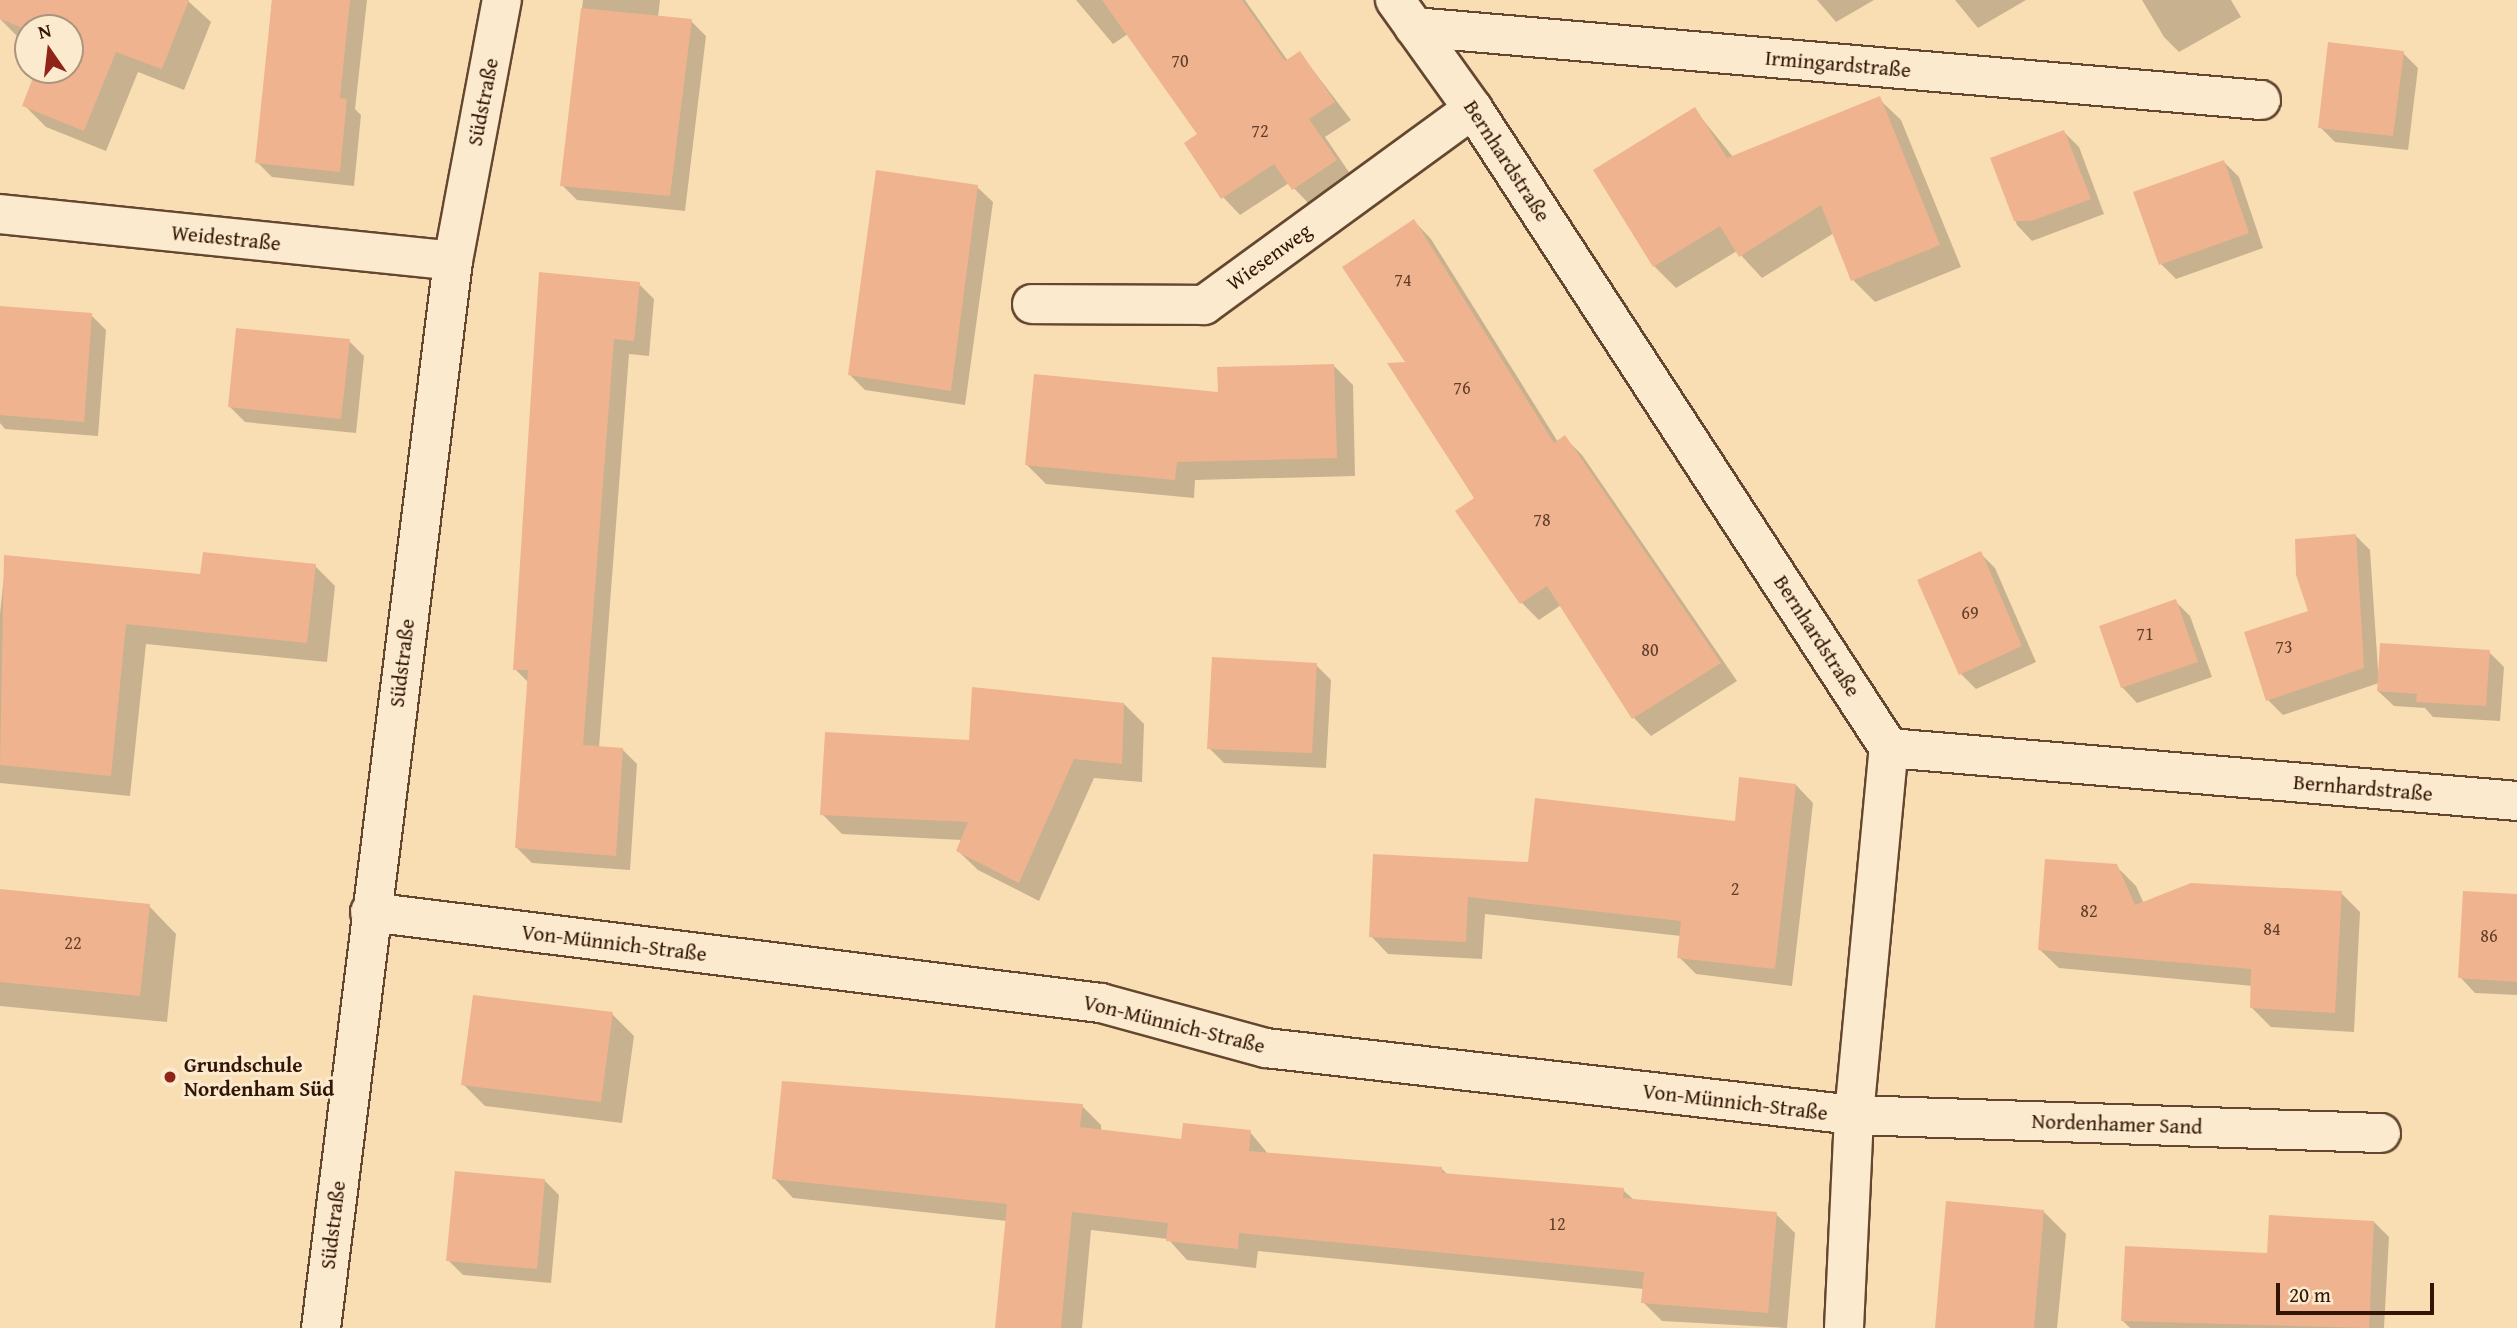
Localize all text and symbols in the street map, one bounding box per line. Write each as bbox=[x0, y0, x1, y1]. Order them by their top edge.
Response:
north arrow bbox=[14, 14, 84, 84]
text: N bbox=[35, 15, 54, 46]
street label: Irmingardstraße bbox=[1764, 45, 1912, 83]
house number: 70 bbox=[1171, 50, 1189, 72]
street label: Südstraße bbox=[462, 56, 504, 148]
street label: Bernhardstraße bbox=[1458, 95, 1556, 227]
house number: 72 bbox=[1251, 120, 1269, 142]
street label: Wiesenweg bbox=[1222, 218, 1316, 296]
street label: Weidestraße bbox=[170, 220, 282, 256]
house number: 74 bbox=[1394, 269, 1412, 291]
house number: 76 bbox=[1453, 377, 1471, 399]
house number: 78 bbox=[1533, 509, 1551, 531]
street label: Bernhardstraße bbox=[1768, 570, 1866, 702]
house number: 69 bbox=[1961, 602, 1979, 624]
street label: Südstraße bbox=[384, 617, 420, 709]
house number: 71 bbox=[2136, 623, 2154, 645]
house number: 73 bbox=[2275, 636, 2293, 658]
house number: 80 bbox=[1641, 639, 1659, 661]
street label: Bernhardstraße bbox=[2292, 769, 2434, 807]
house number: 2 bbox=[1731, 878, 1739, 900]
house number: 82 bbox=[2080, 900, 2098, 922]
house number: 84 bbox=[2263, 918, 2281, 940]
street label: Von-Münnich-Straße bbox=[520, 919, 708, 967]
house number: 86 bbox=[2480, 925, 2498, 947]
house number: 22 bbox=[64, 932, 82, 954]
street label: Von-Münnich-Straße bbox=[1080, 989, 1268, 1059]
place label: Grundschule Nordenham Süd bbox=[184, 1052, 334, 1102]
marker: Grundschule Nordenham Süd bbox=[162, 1069, 178, 1085]
street label: Von-Münnich-Straße bbox=[1641, 1078, 1829, 1126]
street label: Nordenhamer Sand bbox=[2031, 1108, 2203, 1140]
street label: Südstraße bbox=[315, 1179, 351, 1271]
house number: 12 bbox=[1548, 1213, 1566, 1235]
scale bar bbox=[2279, 1268, 2436, 1312]
text: 20 m bbox=[2289, 1279, 2331, 1310]

